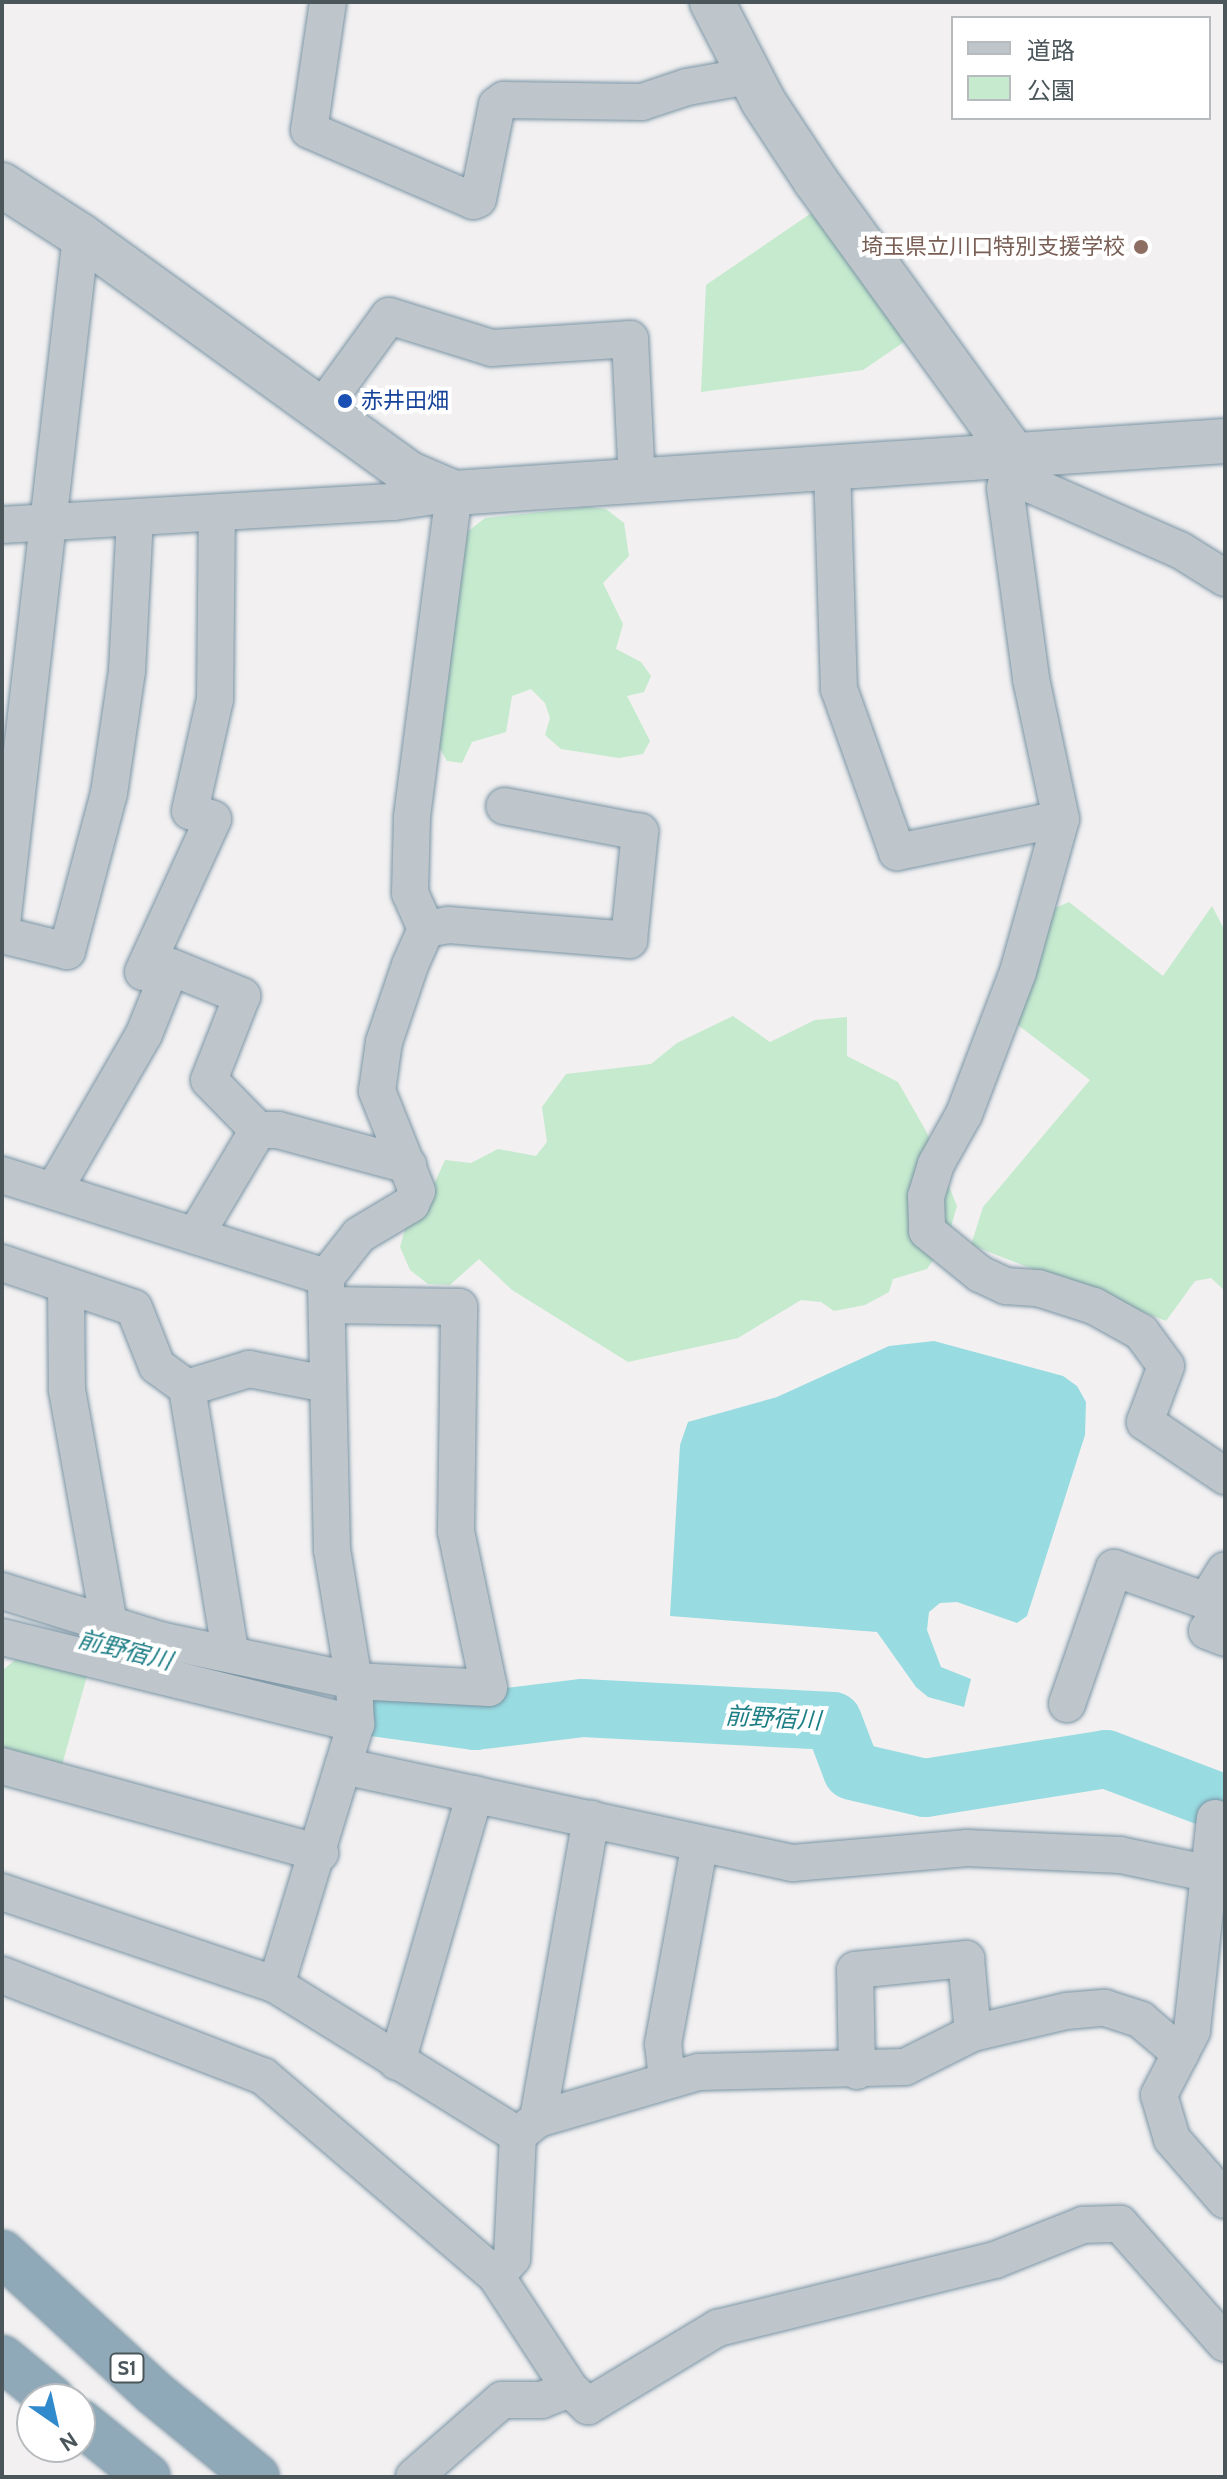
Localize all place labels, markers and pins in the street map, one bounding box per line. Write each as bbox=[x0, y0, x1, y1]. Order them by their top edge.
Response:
place label: 埼玉県立川口特別支援学校 bbox=[861, 234, 1125, 260]
marker: 埼玉県立川口特別支援学校 bbox=[1132, 238, 1150, 256]
place label: 赤井田畑 bbox=[361, 388, 449, 414]
marker: 赤井田畑 bbox=[336, 392, 354, 410]

